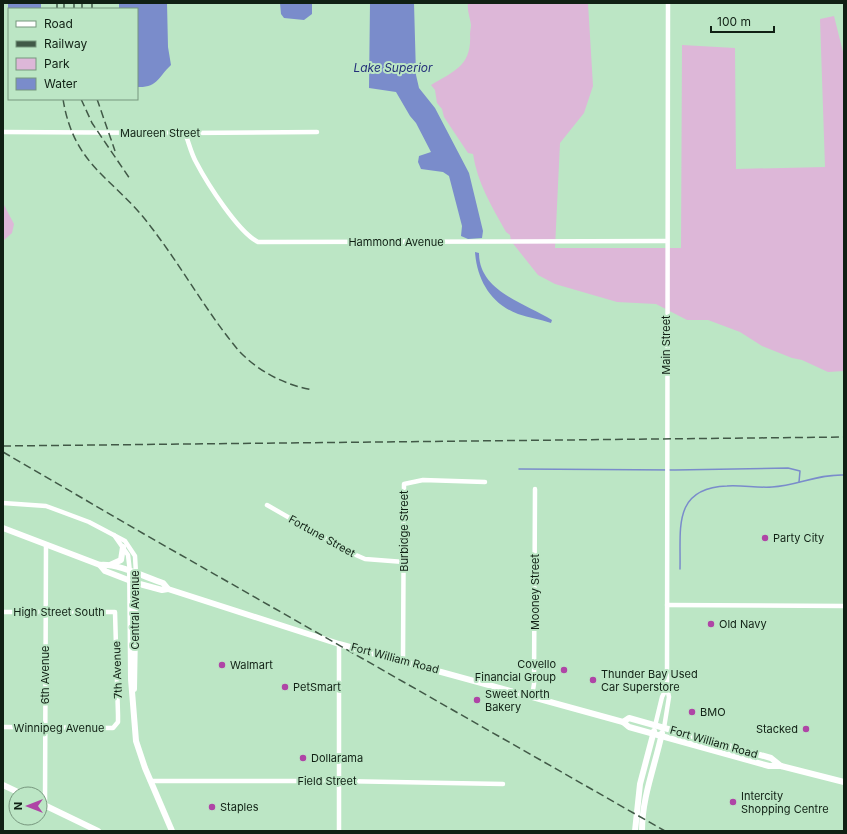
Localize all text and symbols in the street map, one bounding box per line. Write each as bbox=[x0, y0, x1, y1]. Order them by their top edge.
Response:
legend bbox=[8, 8, 138, 100]
scale bar bbox=[711, 8, 774, 34]
text: 100 m bbox=[717, 14, 751, 29]
text: Road bbox=[44, 16, 73, 31]
text: Railway bbox=[44, 36, 88, 51]
text: Park bbox=[44, 56, 70, 71]
water label: Lake Superior bbox=[353, 60, 433, 75]
text: Water bbox=[44, 76, 78, 91]
street label: Maureen Street bbox=[120, 126, 200, 140]
street label: Hammond Avenue bbox=[348, 235, 444, 249]
street label: Main Street bbox=[659, 315, 673, 375]
street label: Burbidge Street bbox=[397, 490, 411, 572]
street label: Fortune Street bbox=[286, 512, 358, 560]
place label: Party City bbox=[773, 531, 824, 545]
marker: Party City bbox=[760, 533, 770, 543]
street label: Mooney Street bbox=[528, 554, 542, 630]
street label: Central Avenue bbox=[128, 570, 142, 650]
street label: High Street South bbox=[13, 605, 105, 619]
place label: Old Navy bbox=[719, 617, 767, 631]
marker: Old Navy bbox=[706, 619, 716, 629]
street label: Fort William Road bbox=[349, 640, 441, 676]
street label: 7th Avenue bbox=[109, 641, 125, 699]
street label: 6th Avenue bbox=[38, 646, 52, 704]
place label: Covello Financial Group bbox=[475, 657, 556, 684]
place label: Walmart bbox=[230, 658, 273, 672]
marker: Walmart bbox=[217, 660, 227, 670]
marker: Covello Financial Group bbox=[559, 665, 569, 675]
place label: Thunder Bay Used Car Superstore bbox=[601, 667, 698, 694]
marker: Thunder Bay Used Car Superstore bbox=[588, 675, 598, 685]
place label: PetSmart bbox=[293, 680, 341, 694]
marker: PetSmart bbox=[280, 682, 290, 692]
place label: Sweet North Bakery bbox=[485, 687, 550, 714]
marker: Sweet North Bakery bbox=[472, 695, 482, 705]
place label: BMO bbox=[700, 705, 726, 719]
marker: BMO bbox=[687, 707, 697, 717]
street label: Winnipeg Avenue bbox=[14, 721, 104, 735]
place label: Stacked bbox=[756, 722, 798, 736]
street label: Fort William Road bbox=[669, 723, 759, 761]
marker: Stacked bbox=[801, 724, 811, 734]
place label: Dollarama bbox=[311, 751, 363, 765]
marker: Dollarama bbox=[298, 753, 308, 763]
street label: Field Street bbox=[297, 774, 357, 788]
north arrow bbox=[8, 786, 48, 826]
place label: Intercity Shopping Centre bbox=[741, 789, 829, 816]
marker: Intercity Shopping Centre bbox=[728, 797, 738, 807]
place label: Staples bbox=[220, 800, 259, 814]
text: N bbox=[11, 802, 25, 810]
marker: Staples bbox=[207, 802, 217, 812]

